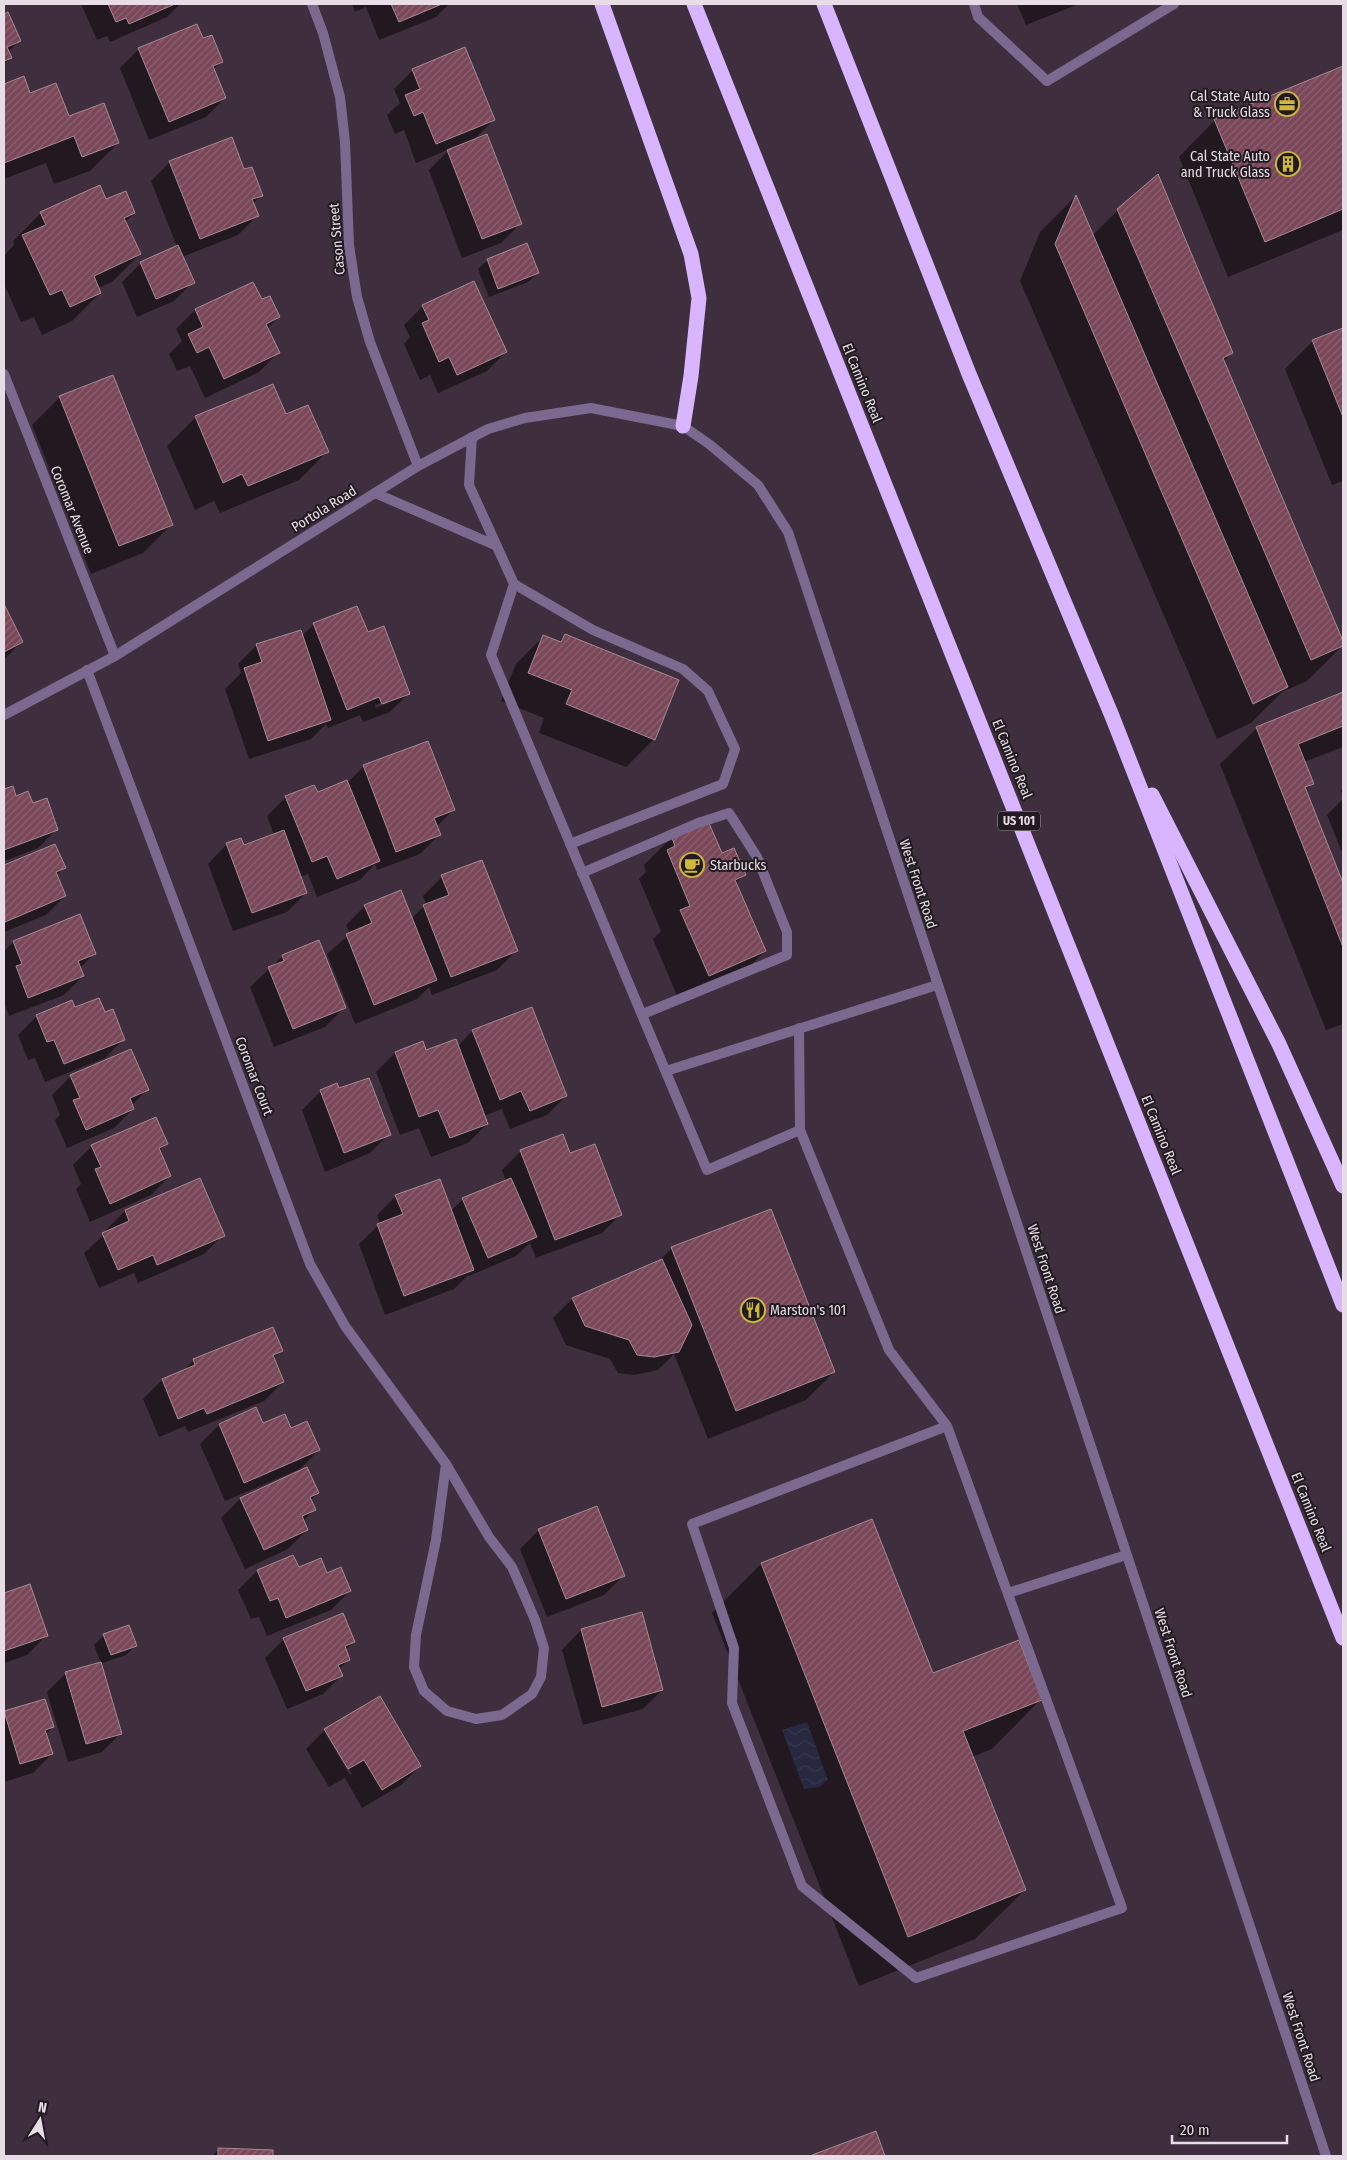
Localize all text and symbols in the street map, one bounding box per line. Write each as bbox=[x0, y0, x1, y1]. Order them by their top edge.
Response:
place label: Cal State Auto & Truck Glass bbox=[1190, 88, 1270, 121]
office icon: Cal State Auto & Truck Glass bbox=[1274, 91, 1300, 117]
place label: Cal State Auto and Truck Glass bbox=[1181, 148, 1270, 181]
building icon: Cal State Auto and Truck Glass bbox=[1275, 151, 1301, 177]
street label: Cason Street bbox=[325, 202, 349, 276]
street label: El Camino Real bbox=[838, 341, 886, 426]
street label: Coromar Avenue bbox=[47, 463, 98, 557]
street label: Portola Road bbox=[288, 482, 360, 536]
street label: El Camino Real bbox=[988, 717, 1036, 802]
road number: US 101 bbox=[998, 811, 1040, 830]
street label: West Front Road bbox=[896, 837, 940, 931]
cafe icon: Starbucks bbox=[679, 852, 705, 878]
place label: Starbucks bbox=[710, 857, 766, 874]
street label: Coromar Court bbox=[231, 1034, 277, 1118]
street label: El Camino Real bbox=[1137, 1093, 1185, 1178]
street label: West Front Road bbox=[1024, 1222, 1068, 1316]
restaurant icon: Marston's 101 bbox=[740, 1297, 766, 1323]
place label: Marston's 101 bbox=[770, 1302, 846, 1319]
street label: El Camino Real bbox=[1287, 1470, 1335, 1555]
street label: West Front Road bbox=[1151, 1606, 1195, 1700]
street label: West Front Road bbox=[1279, 1990, 1323, 2084]
north arrow bbox=[15, 2095, 65, 2145]
text: N bbox=[37, 2099, 48, 2117]
scale bar bbox=[1172, 2112, 1287, 2144]
text: 20 m bbox=[1180, 2121, 1210, 2139]

